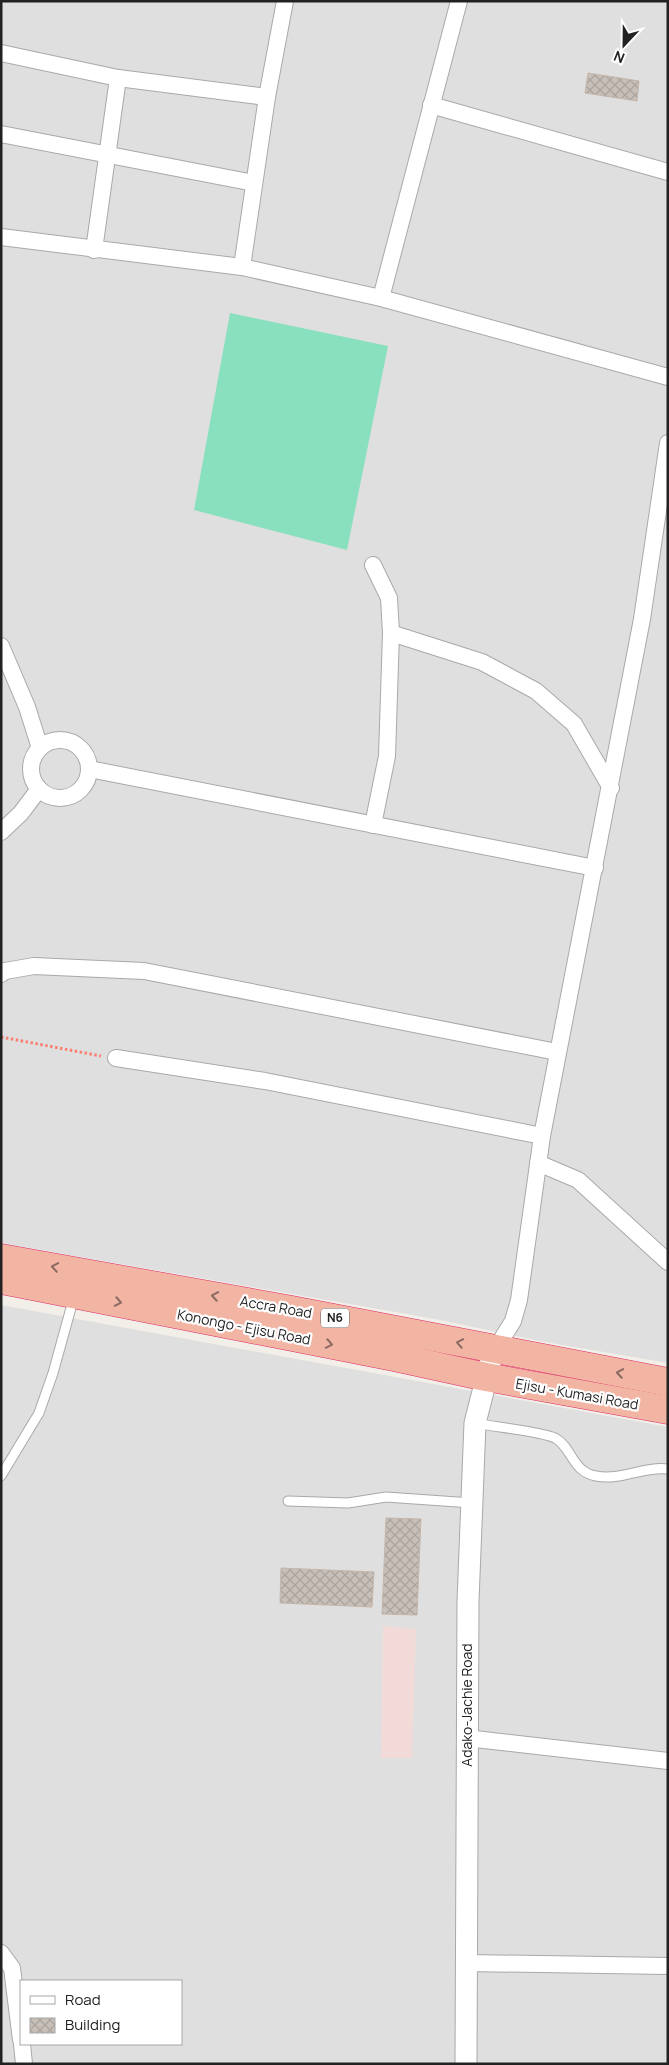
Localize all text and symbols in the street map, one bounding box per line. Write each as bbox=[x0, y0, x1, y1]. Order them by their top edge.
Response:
north arrow bbox=[599, 20, 649, 70]
text: N bbox=[611, 47, 627, 68]
one-way arrow bbox=[50, 1263, 59, 1273]
one-way arrow bbox=[210, 1291, 219, 1302]
street label: Accra Road bbox=[239, 1291, 314, 1322]
one-way arrow bbox=[113, 1297, 122, 1307]
street label: Konongo - Ejisu Road bbox=[176, 1304, 312, 1349]
road number: N6 bbox=[321, 1309, 349, 1328]
one-way arrow bbox=[324, 1338, 333, 1348]
one-way arrow bbox=[456, 1338, 465, 1349]
one-way arrow bbox=[615, 1368, 624, 1378]
street label: Ejisu - Kumasi Road bbox=[514, 1373, 640, 1414]
street label: Adako-Jachie Road bbox=[457, 1643, 476, 1767]
legend bbox=[20, 1980, 182, 2045]
text: Road bbox=[65, 1989, 101, 2010]
text: Building bbox=[65, 2014, 120, 2035]

